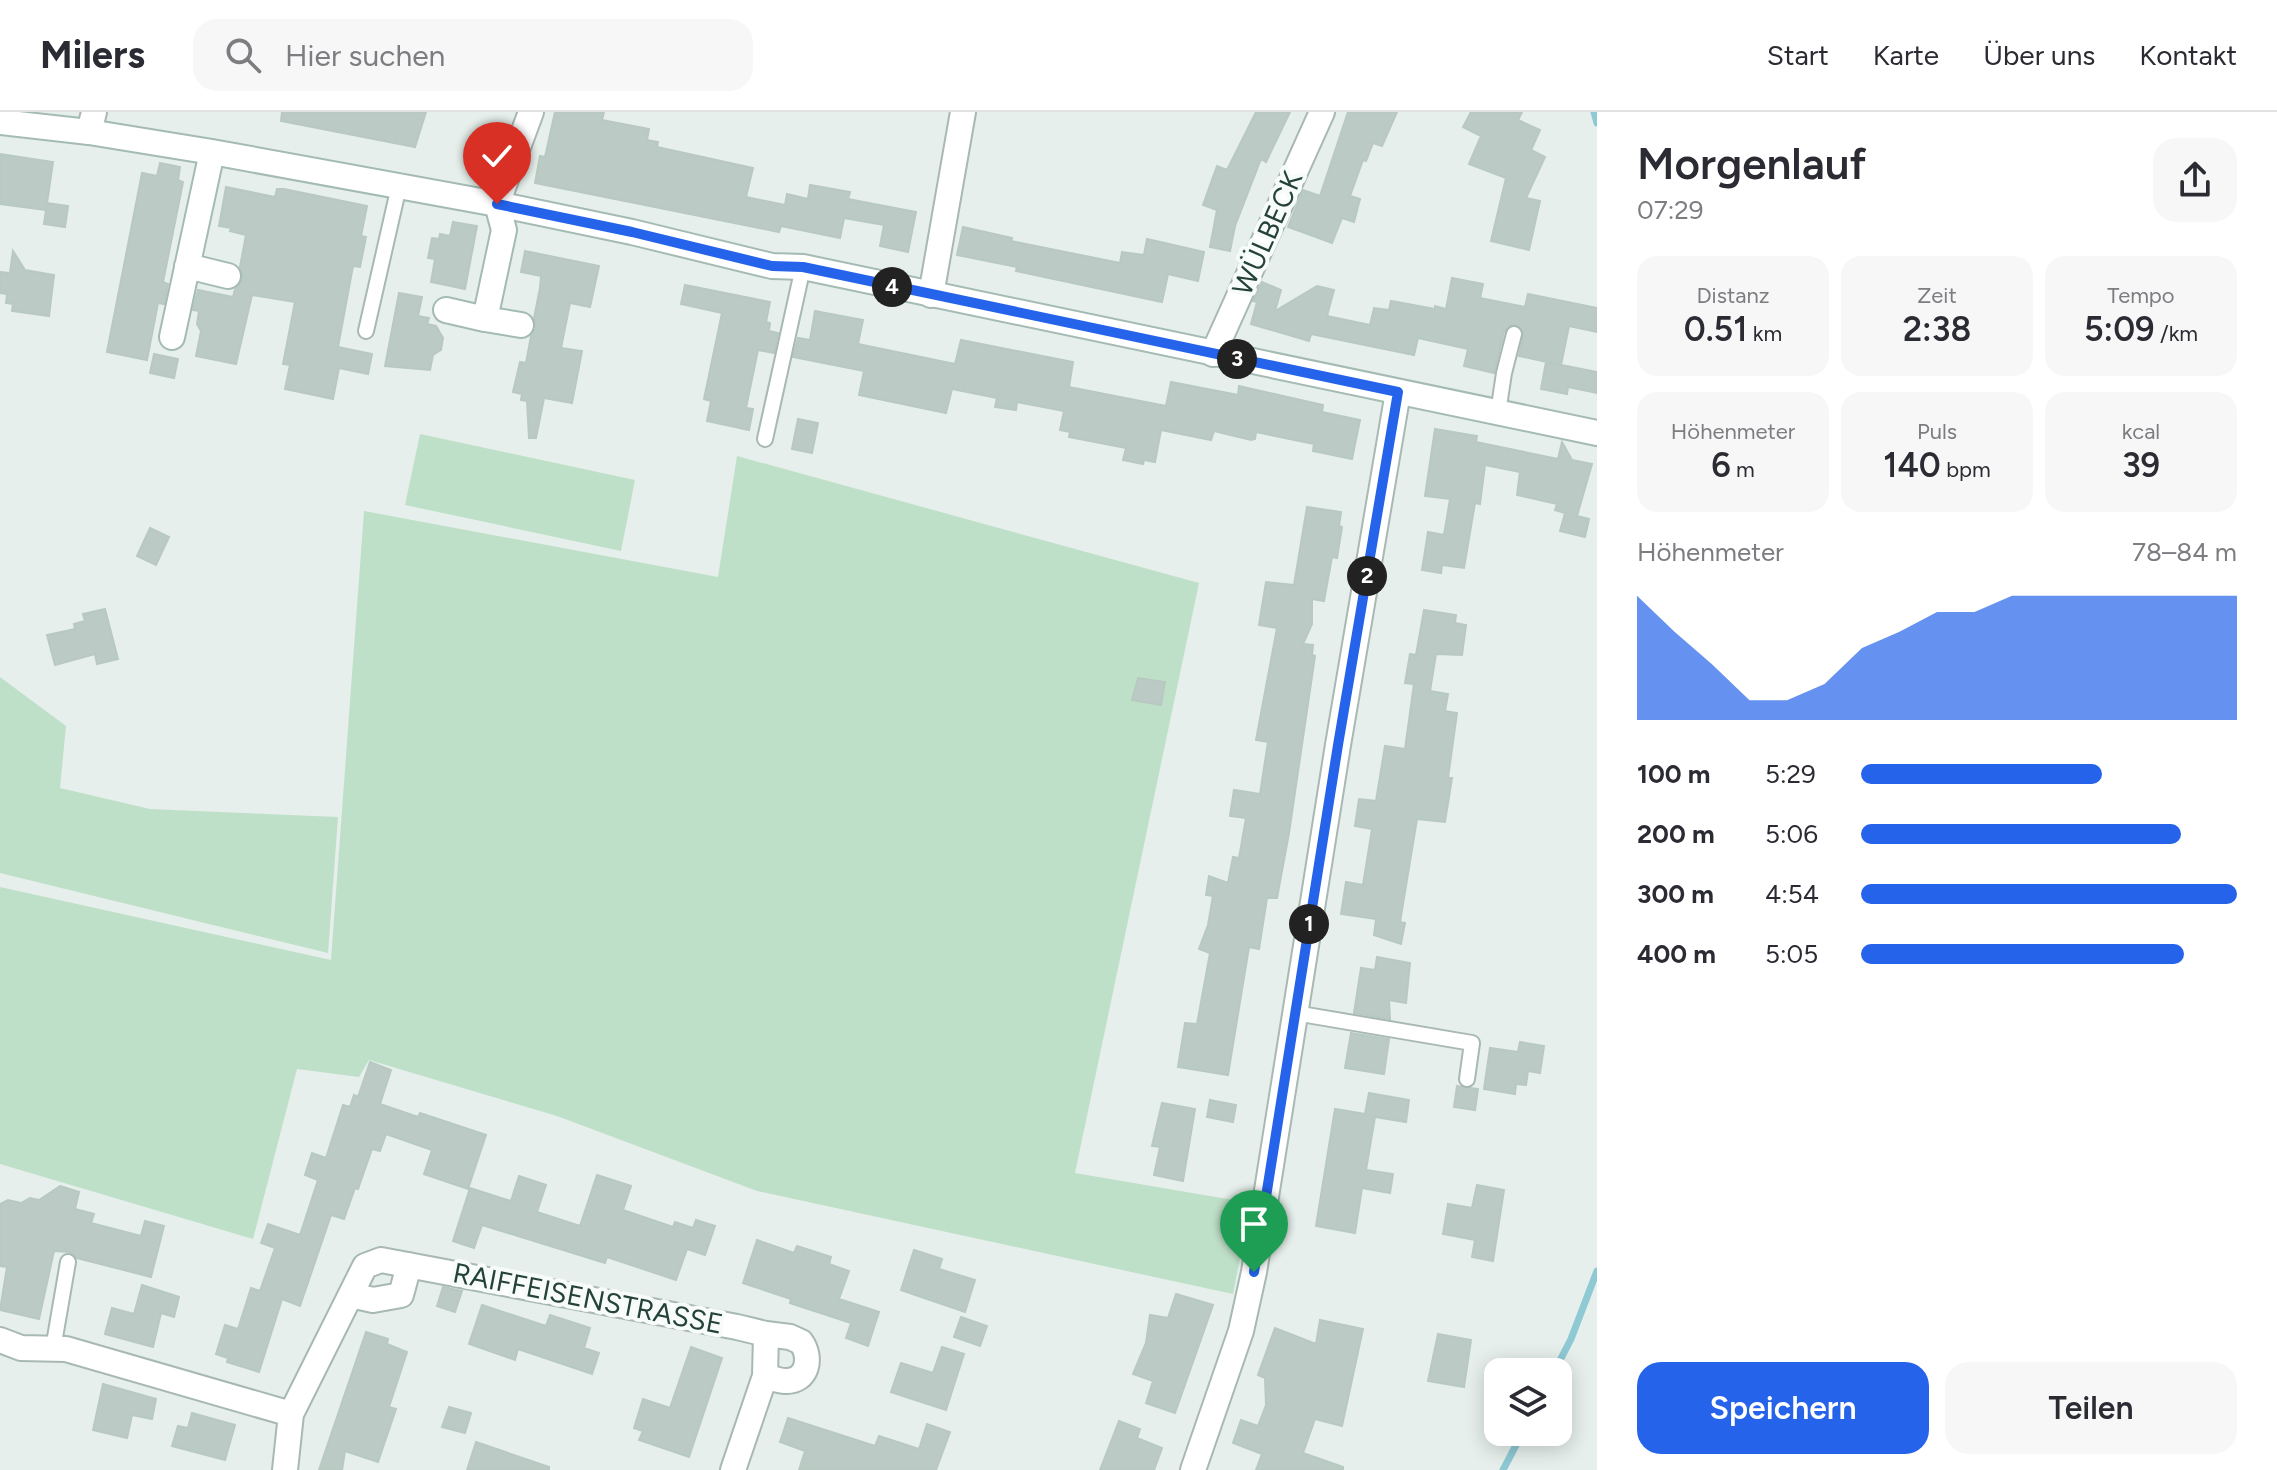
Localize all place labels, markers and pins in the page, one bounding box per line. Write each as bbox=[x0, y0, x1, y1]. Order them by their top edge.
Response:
pin bbox=[463, 122, 531, 204]
pin: 4 bbox=[872, 267, 912, 307]
pin: 3 bbox=[1217, 339, 1257, 379]
pin: 2 bbox=[1347, 556, 1387, 596]
pin: 1 bbox=[1289, 904, 1329, 944]
pin bbox=[1220, 1190, 1288, 1272]

